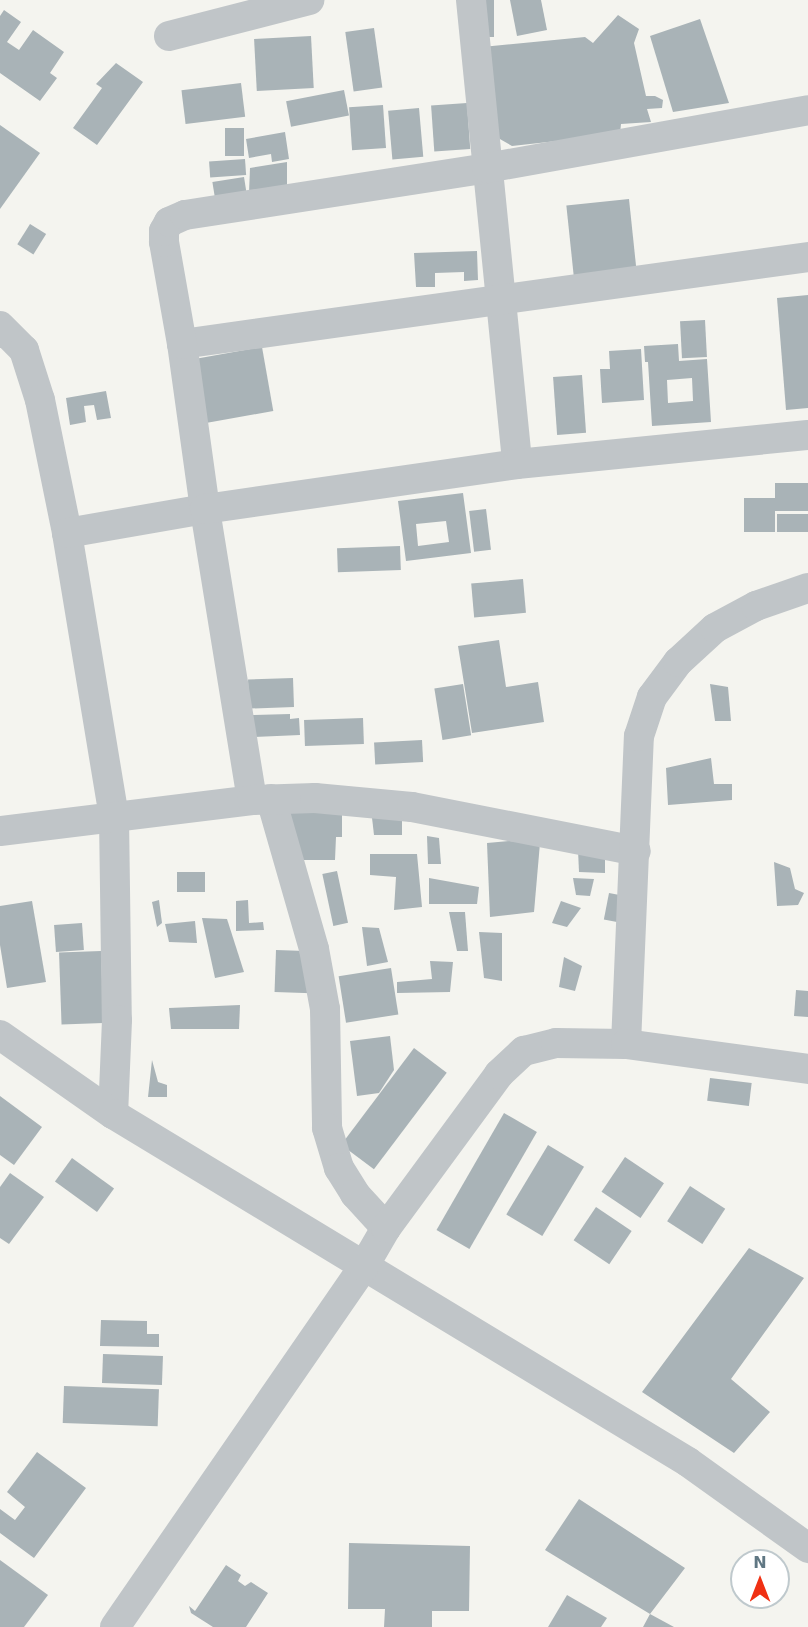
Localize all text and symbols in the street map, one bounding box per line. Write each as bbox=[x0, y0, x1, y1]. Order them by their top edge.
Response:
north arrow bbox=[730, 1549, 790, 1609]
text: N bbox=[753, 1553, 767, 1572]

